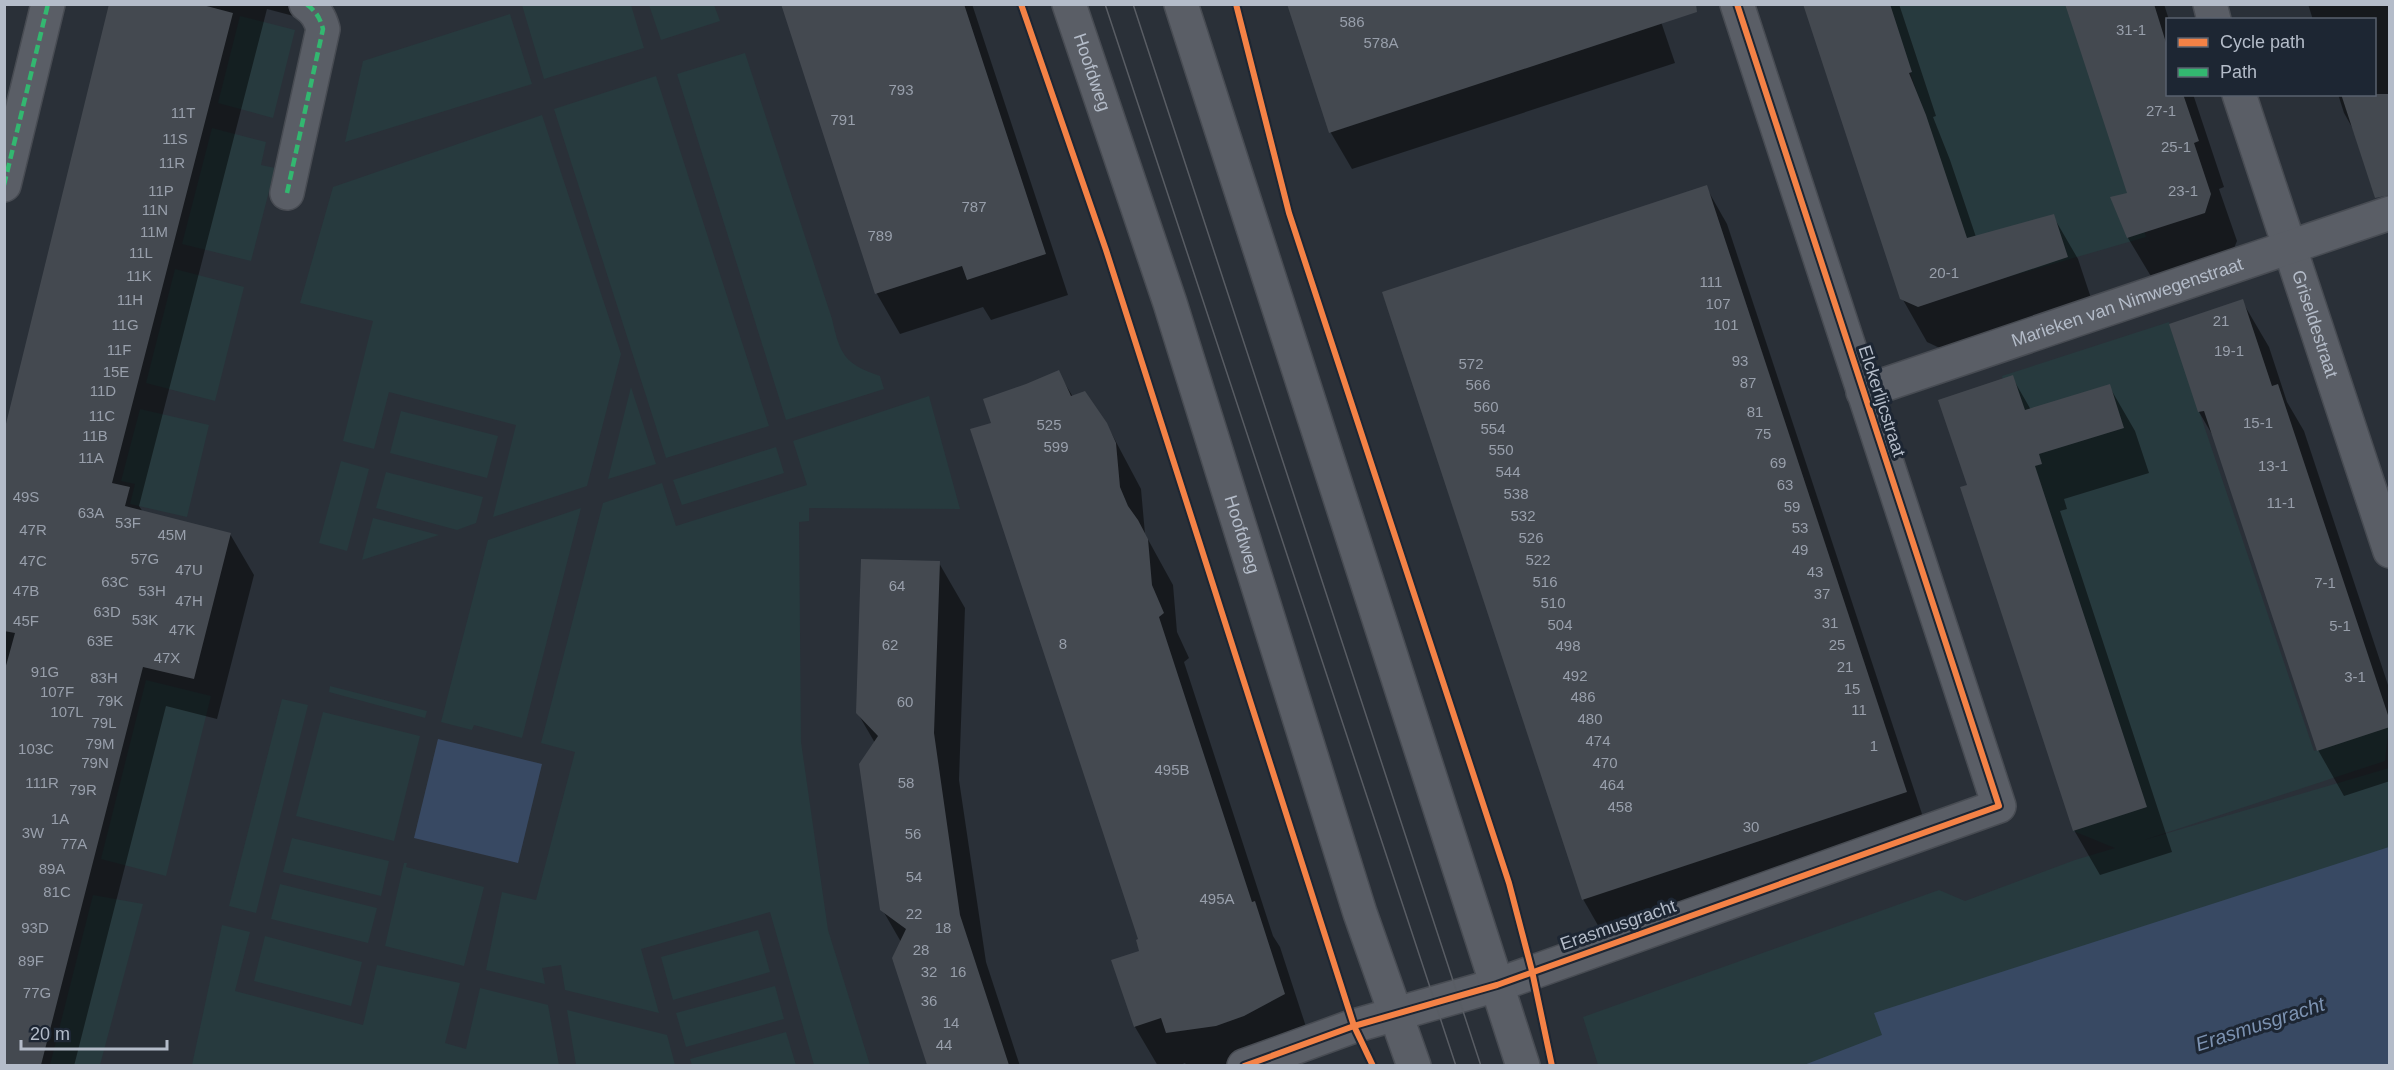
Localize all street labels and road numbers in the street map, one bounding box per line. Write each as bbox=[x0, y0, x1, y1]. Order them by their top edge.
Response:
street label: Hoofdweg bbox=[1070, 31, 1114, 114]
street label: Marieken van Nimwegenstraat bbox=[2009, 254, 2246, 351]
street label: Griseldestraat bbox=[2288, 267, 2342, 380]
street label: Elckerlijcstraat bbox=[1855, 343, 1909, 459]
street label: Hoofdweg bbox=[1220, 493, 1264, 576]
street label: Erasmusgracht bbox=[1558, 896, 1678, 954]

